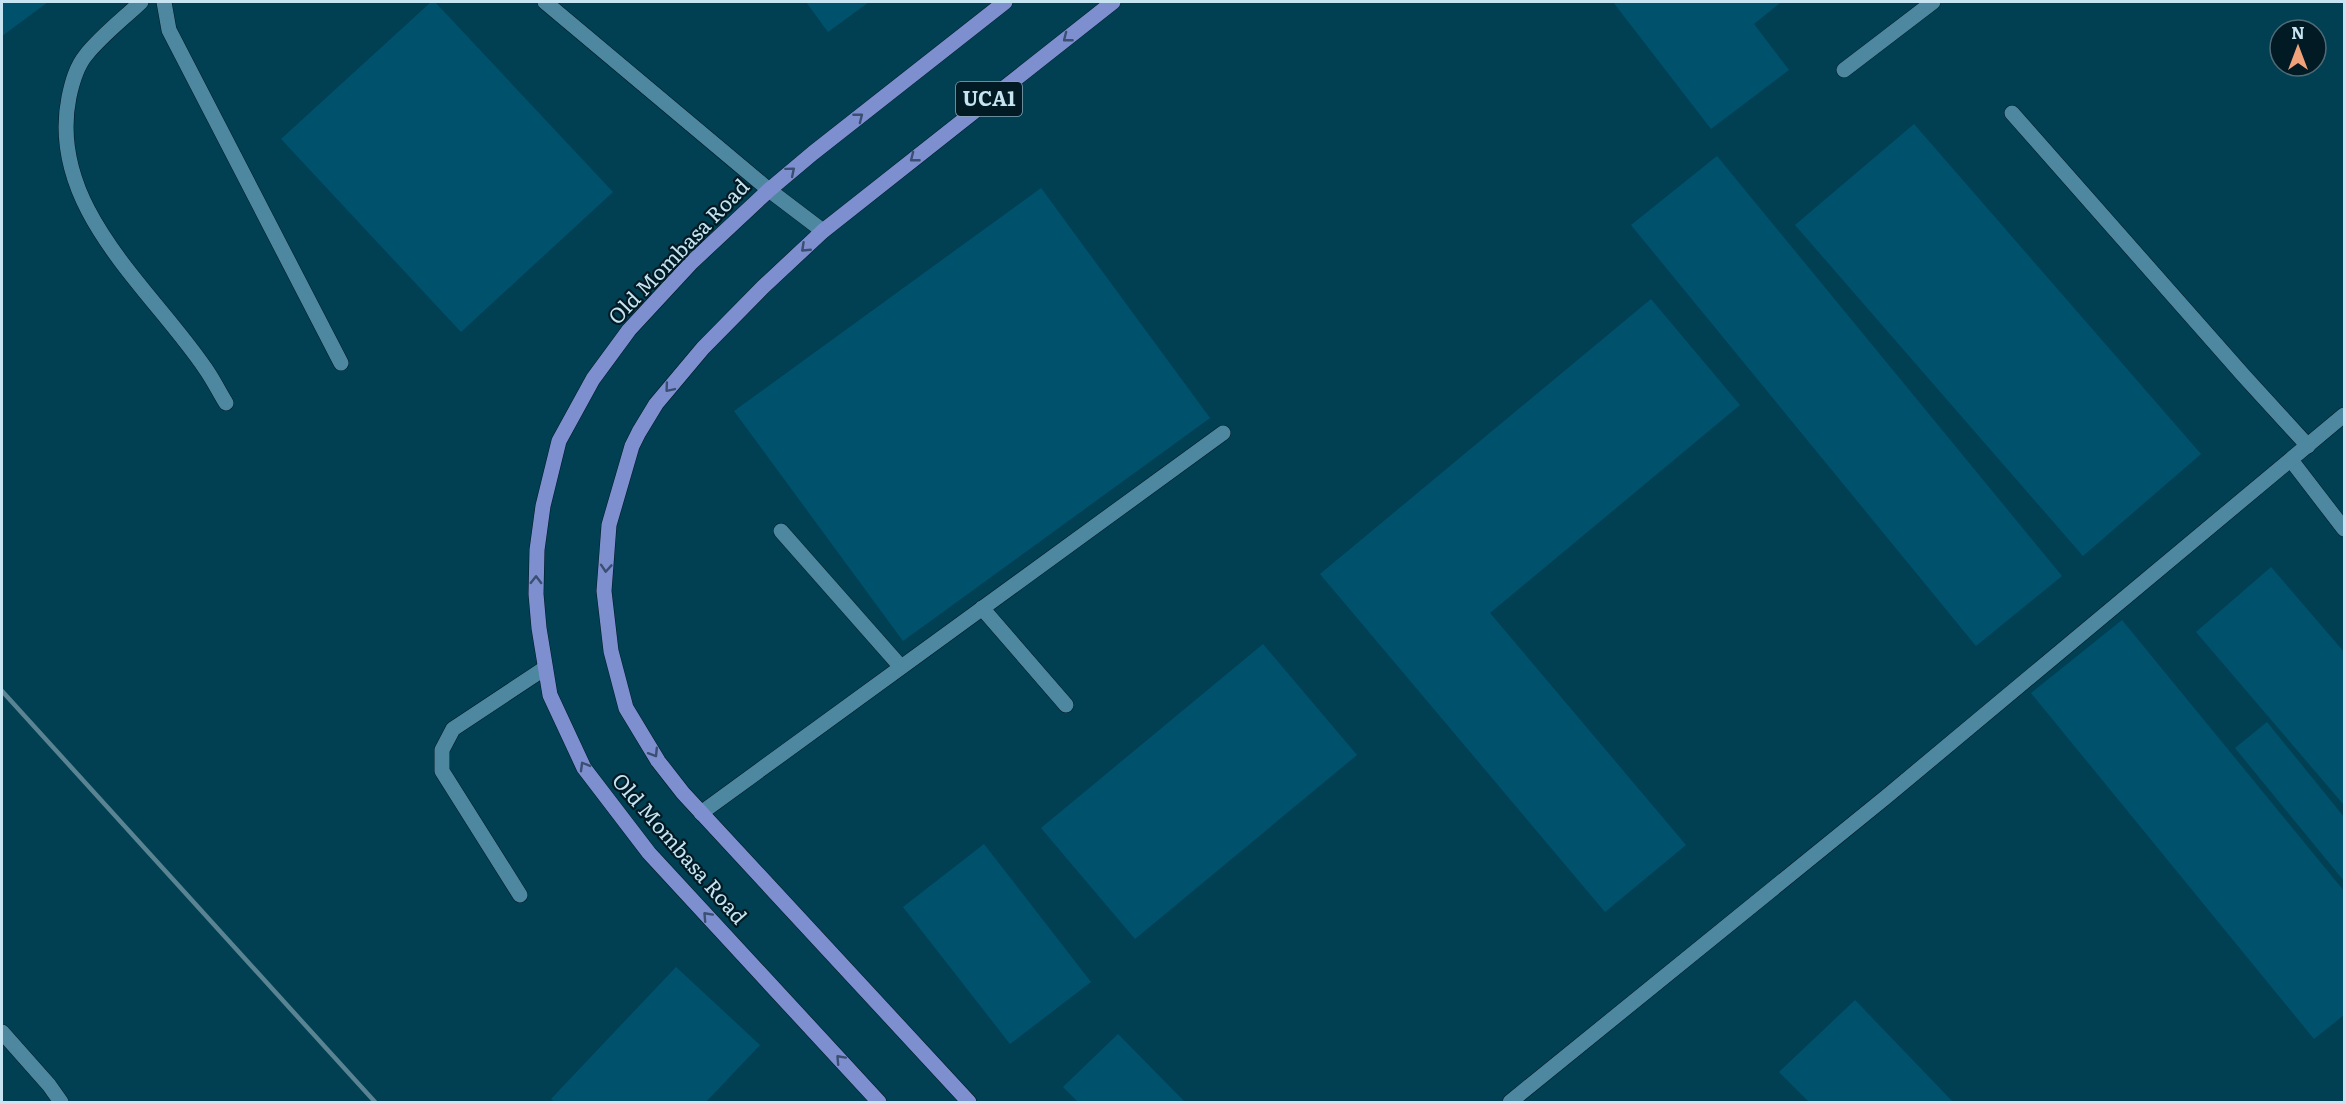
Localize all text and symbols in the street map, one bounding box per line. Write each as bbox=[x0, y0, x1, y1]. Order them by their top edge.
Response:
north arrow bbox=[2268, 18, 2328, 78]
text: N bbox=[2291, 20, 2305, 44]
one-way arrow bbox=[1063, 30, 1074, 41]
road number: UCA1 bbox=[956, 82, 1022, 116]
one-way arrow bbox=[852, 113, 863, 124]
one-way arrow bbox=[910, 151, 921, 162]
one-way arrow bbox=[784, 168, 795, 179]
street label: Old Mombasa Road bbox=[599, 170, 755, 330]
one-way arrow bbox=[801, 241, 811, 252]
one-way arrow bbox=[666, 381, 677, 392]
one-way arrow bbox=[599, 564, 612, 573]
one-way arrow bbox=[530, 575, 543, 584]
one-way arrow bbox=[646, 747, 658, 757]
one-way arrow bbox=[580, 762, 591, 772]
street label: Old Mombasa Road bbox=[606, 765, 756, 930]
one-way arrow bbox=[704, 912, 715, 923]
one-way arrow bbox=[836, 1056, 847, 1067]

